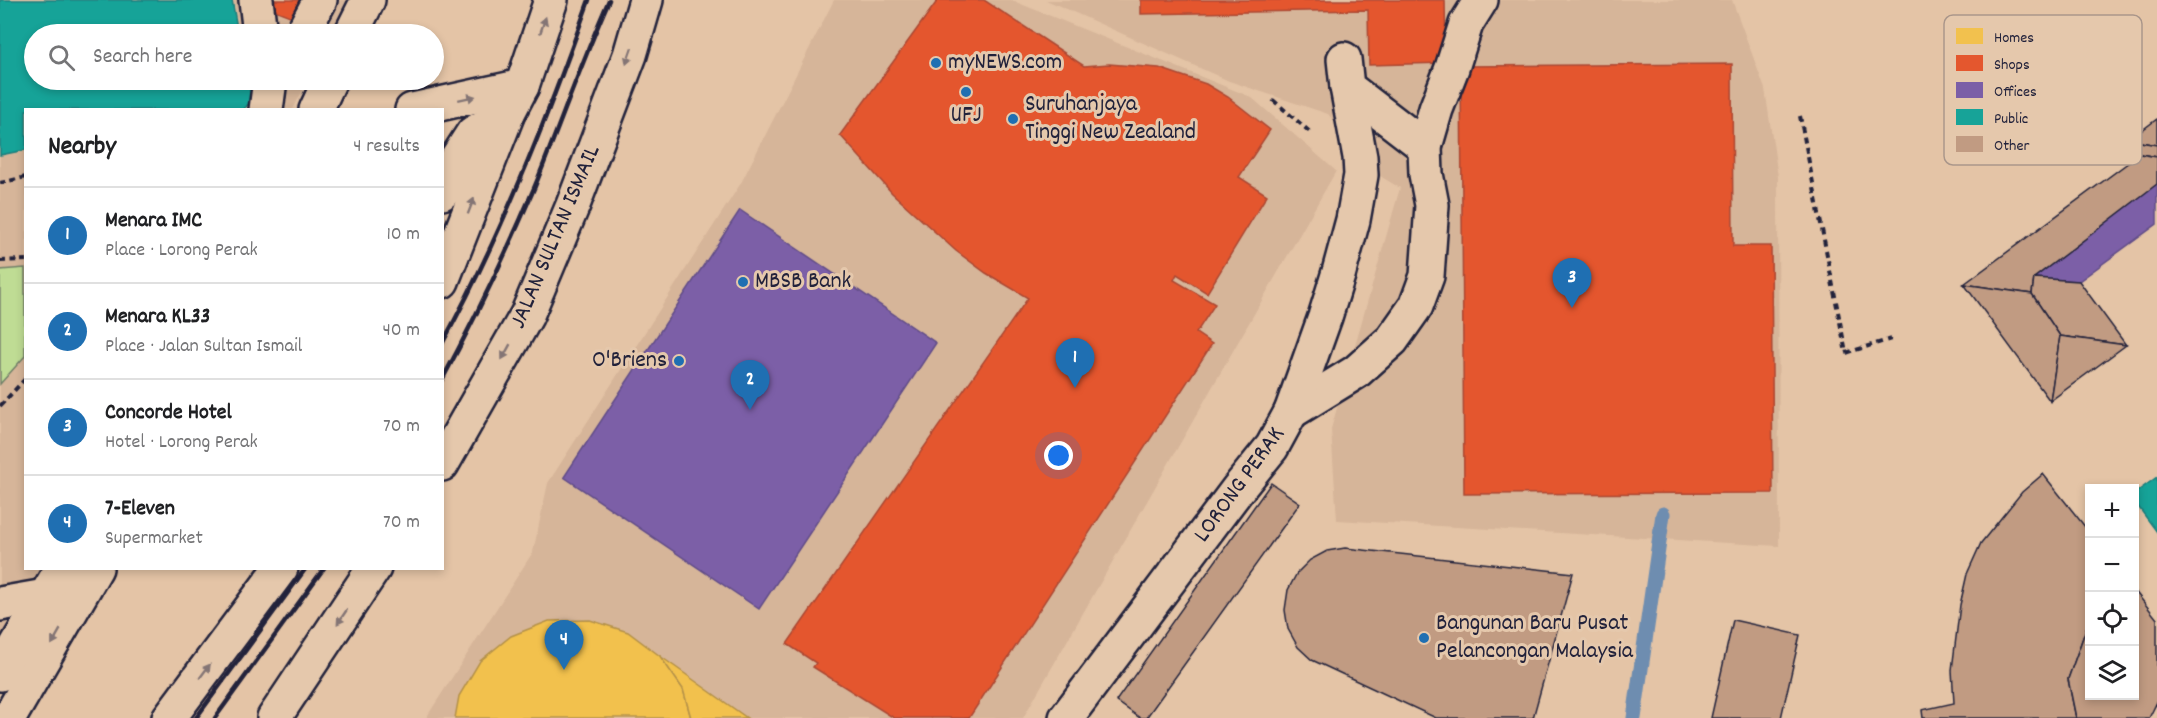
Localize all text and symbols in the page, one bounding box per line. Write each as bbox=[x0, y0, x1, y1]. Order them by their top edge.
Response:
legend bbox=[1944, 15, 2142, 165]
one-way arrow bbox=[538, 16, 548, 34]
search box bbox=[24, 24, 444, 90]
text: Homes bbox=[1994, 27, 2034, 50]
icon: search bbox=[45, 41, 78, 74]
text: Search here bbox=[93, 42, 192, 73]
place label: myNEWS.com bbox=[948, 46, 1062, 80]
one-way arrow bbox=[624, 47, 633, 65]
text: Shops bbox=[1994, 54, 2030, 77]
marker: myNEWS.com bbox=[929, 56, 943, 70]
text: Offices bbox=[1994, 81, 2037, 104]
marker: UFJ bbox=[959, 85, 973, 99]
place label: Suruhanjaya Tinggi New Zealand bbox=[1025, 88, 1196, 150]
one-way arrow bbox=[458, 93, 477, 102]
place label: UFJ bbox=[950, 99, 982, 133]
text: Public bbox=[1994, 108, 2028, 131]
marker: Suruhanjaya Tinggi New Zealand bbox=[1006, 112, 1020, 126]
text: Nearby bbox=[48, 129, 116, 166]
text: 4 results bbox=[353, 133, 420, 161]
text: Other bbox=[1994, 135, 2029, 158]
street label: JALAN SULTAN ISMAIL bbox=[502, 140, 610, 334]
one-way arrow bbox=[466, 197, 476, 215]
text: Menara IMC bbox=[105, 206, 202, 237]
text: 1 bbox=[65, 221, 70, 249]
text: 10 m bbox=[386, 221, 420, 249]
text: Place · Lorong Perak bbox=[105, 237, 258, 265]
pin: 3 bbox=[1552, 258, 1592, 308]
place label: MBSB Bank bbox=[755, 265, 851, 299]
marker: MBSB Bank bbox=[736, 275, 750, 289]
text: Menara KL33 bbox=[105, 302, 210, 333]
text: 2 bbox=[63, 317, 72, 345]
text: 40 m bbox=[382, 317, 420, 345]
text: Place · Jalan Sultan Ismail bbox=[105, 333, 302, 361]
pin: 1 bbox=[1056, 338, 1094, 388]
one-way arrow bbox=[501, 344, 511, 361]
place label: O'Briens bbox=[592, 344, 667, 378]
marker: O'Briens bbox=[672, 354, 686, 368]
pin: 2 bbox=[730, 360, 770, 410]
text: Concorde Hotel bbox=[105, 398, 232, 429]
text: 3 bbox=[63, 413, 72, 441]
text: 70 m bbox=[383, 413, 420, 441]
street label: LORONG PERAK bbox=[1186, 420, 1294, 550]
text: Hotel · Lorong Perak bbox=[105, 429, 258, 457]
your location bbox=[1044, 441, 1073, 470]
map controls bbox=[2085, 484, 2139, 700]
button: + bbox=[2085, 484, 2139, 538]
text: 7-Eleven bbox=[105, 494, 175, 525]
text: 4 bbox=[63, 509, 72, 537]
text: 70 m bbox=[383, 509, 420, 537]
text: Supermarket bbox=[105, 525, 203, 553]
button: − bbox=[2085, 538, 2139, 592]
button: locate bbox=[2085, 592, 2139, 646]
place label: Bangunan Baru Pusat Pelancongan Malaysia bbox=[1436, 607, 1634, 669]
one-way arrow bbox=[337, 609, 348, 625]
pin: 4 bbox=[544, 620, 584, 670]
one-way arrow bbox=[51, 629, 61, 646]
marker: Bangunan Baru Pusat Pelancongan Malaysia bbox=[1417, 631, 1431, 645]
button: layers bbox=[2085, 646, 2139, 700]
one-way arrow bbox=[198, 664, 210, 679]

